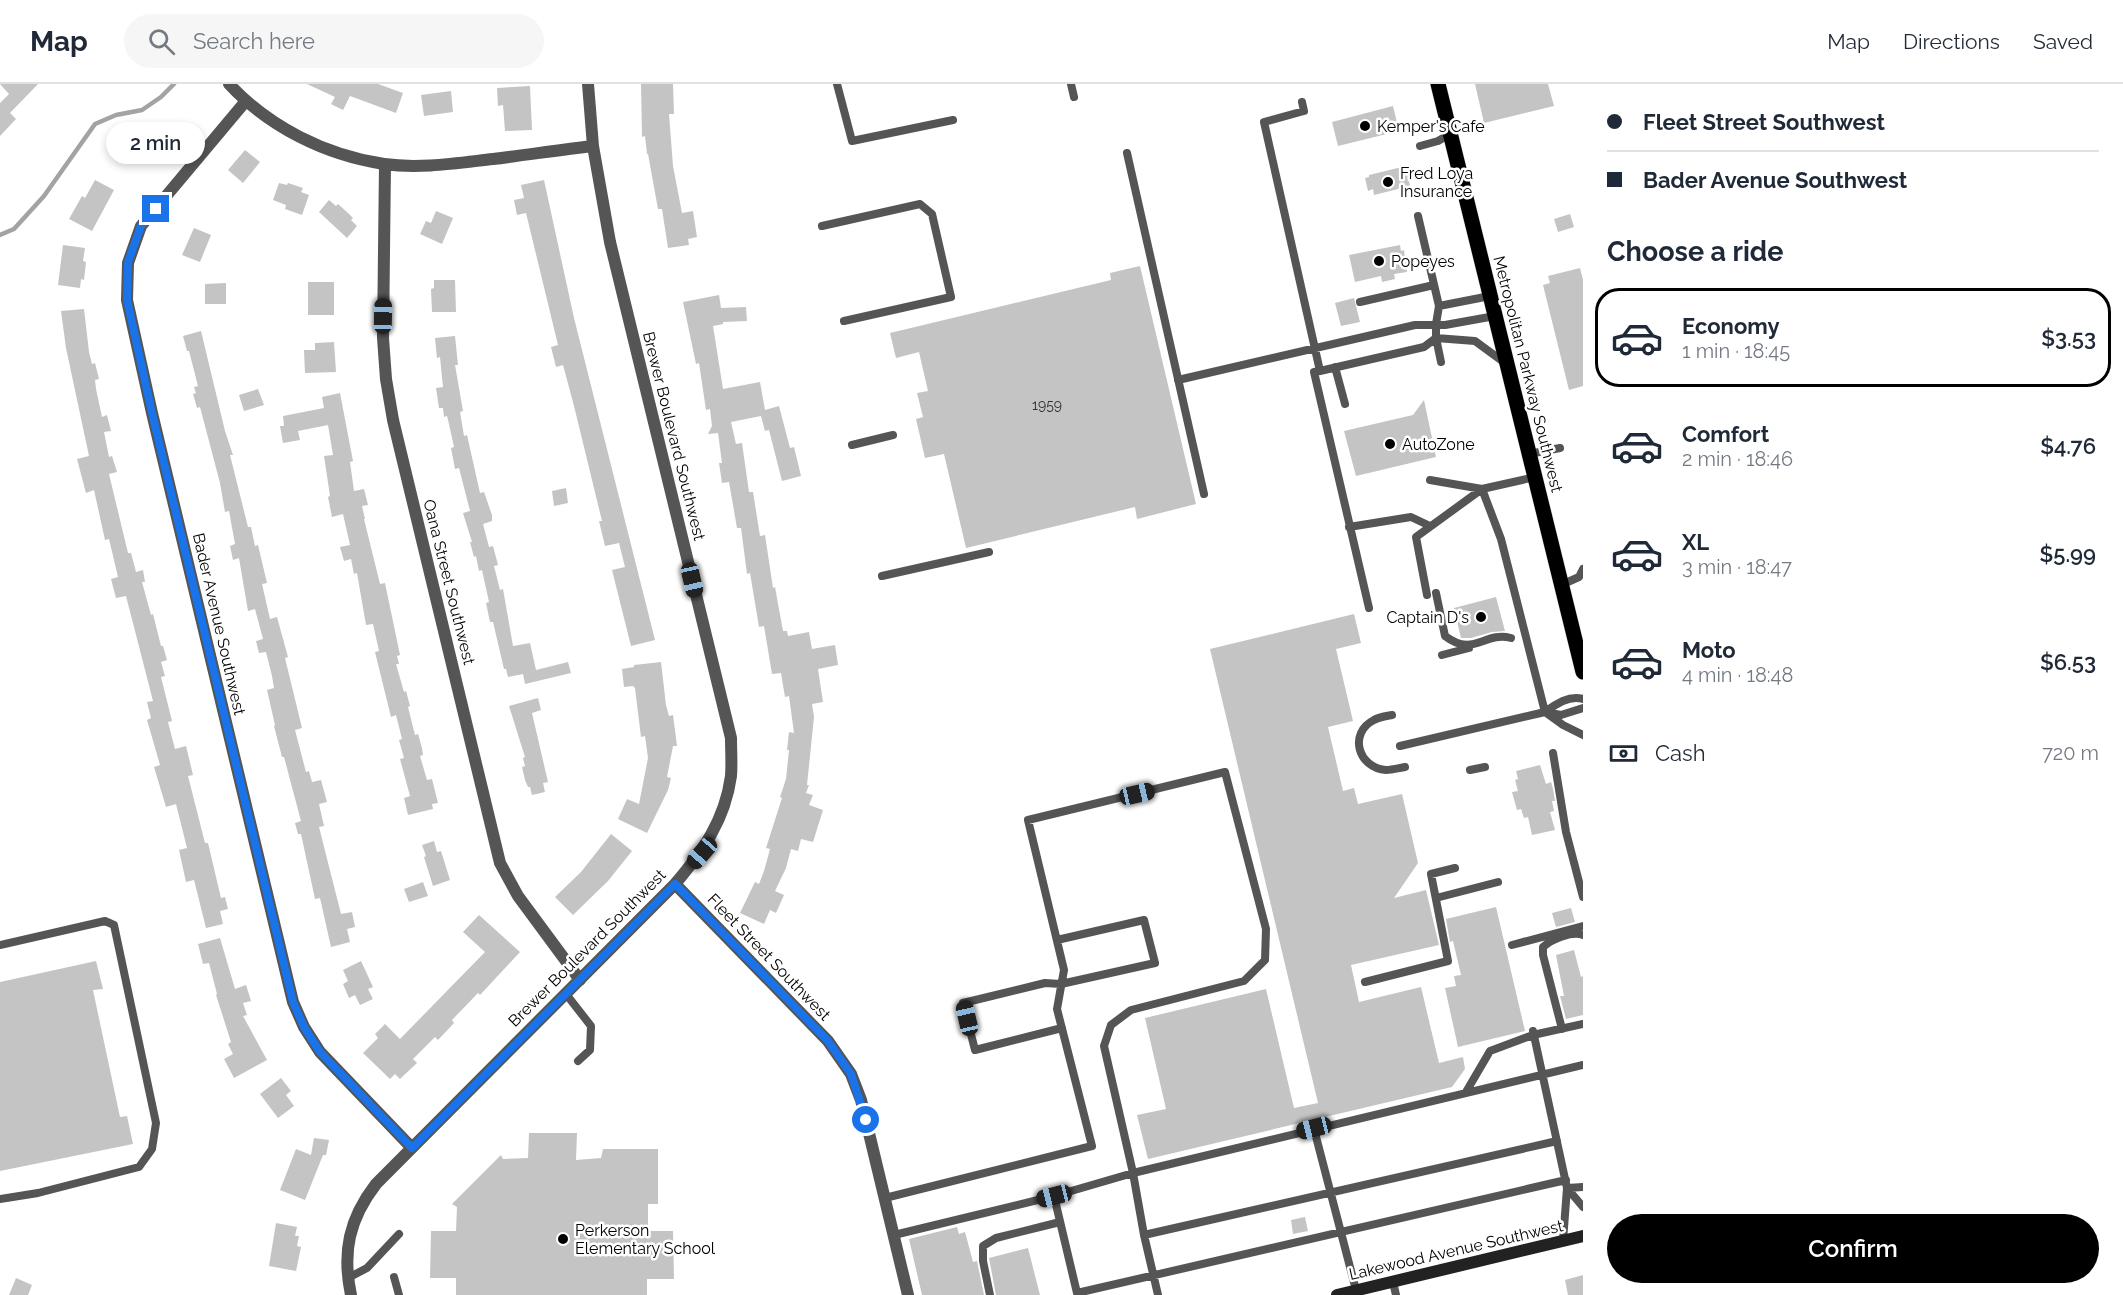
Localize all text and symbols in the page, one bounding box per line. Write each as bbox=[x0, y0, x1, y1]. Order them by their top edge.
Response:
search box bbox=[124, 14, 544, 68]
text: Map bbox=[30, 25, 88, 58]
icon: search bbox=[145, 25, 178, 58]
text: Search here bbox=[193, 28, 315, 54]
text: Map bbox=[1827, 29, 1870, 54]
text: Directions bbox=[1903, 29, 2000, 54]
text: Saved bbox=[2033, 29, 2093, 54]
text: Fleet Street Southwest bbox=[1643, 109, 1885, 135]
place label: Kemper's Cafe bbox=[1377, 117, 1485, 136]
marker: Kemper's Cafe bbox=[1358, 119, 1372, 133]
callout: 2 min bbox=[106, 122, 206, 164]
text: 2 min bbox=[130, 131, 181, 155]
place label: Fred Loya Insurance bbox=[1400, 164, 1473, 201]
text: Bader Avenue Southwest bbox=[1643, 167, 1907, 193]
marker: Fred Loya Insurance bbox=[1381, 175, 1395, 189]
route end bbox=[142, 195, 169, 222]
text: Choose a ride bbox=[1607, 236, 1783, 267]
place label: Popeyes bbox=[1391, 252, 1455, 271]
marker: Popeyes bbox=[1372, 254, 1386, 268]
street label: Metropolitan Parkway Southwest bbox=[1489, 254, 1567, 495]
car bbox=[374, 298, 392, 334]
icon: car bbox=[1610, 311, 1664, 365]
text: Economy bbox=[1682, 313, 1780, 339]
text: $3.53 bbox=[2041, 325, 2096, 351]
street label: Brewer Boulevard Southwest bbox=[639, 330, 709, 543]
text: 1 min · 18:45 bbox=[1682, 339, 1790, 363]
house number: 1959 bbox=[1032, 397, 1062, 413]
icon: car bbox=[1610, 419, 1664, 473]
text: Comfort bbox=[1682, 421, 1769, 447]
text: $4.76 bbox=[2040, 433, 2096, 459]
place label: AutoZone bbox=[1402, 435, 1475, 454]
marker: AutoZone bbox=[1383, 437, 1397, 451]
text: 2 min · 18:46 bbox=[1682, 447, 1793, 471]
street label: Oana Street Southwest bbox=[419, 497, 479, 667]
icon: car bbox=[1610, 527, 1664, 581]
text: XL bbox=[1682, 529, 1709, 555]
street label: Bader Avenue Southwest bbox=[189, 531, 249, 717]
text: $5.99 bbox=[2039, 541, 2096, 567]
text: 3 min · 18:47 bbox=[1682, 555, 1792, 579]
car bbox=[679, 560, 705, 600]
place label: Captain D's bbox=[1386, 608, 1469, 627]
marker: Captain D's bbox=[1474, 610, 1488, 624]
icon: car bbox=[1610, 635, 1664, 689]
text: Moto bbox=[1682, 637, 1736, 663]
text: $6.53 bbox=[2040, 649, 2096, 675]
text: 4 min · 18:48 bbox=[1682, 663, 1793, 687]
icon: cash bbox=[1607, 737, 1640, 770]
text: Cash bbox=[1655, 740, 1706, 766]
text: 720 m bbox=[2042, 741, 2099, 765]
car bbox=[1117, 781, 1157, 807]
car bbox=[683, 834, 721, 872]
street label: Brewer Boulevard Southwest bbox=[504, 865, 670, 1031]
street label: Fleet Street Southwest bbox=[704, 890, 835, 1025]
car bbox=[954, 998, 980, 1038]
route start bbox=[852, 1106, 879, 1133]
car bbox=[1294, 1115, 1334, 1141]
car bbox=[1034, 1183, 1074, 1209]
button: Confirm bbox=[1607, 1214, 2099, 1283]
street label: Lakewood Avenue Southwest bbox=[1347, 1216, 1566, 1284]
place label: Perkerson Elementary School bbox=[575, 1221, 716, 1258]
marker: Perkerson Elementary School bbox=[556, 1232, 570, 1246]

